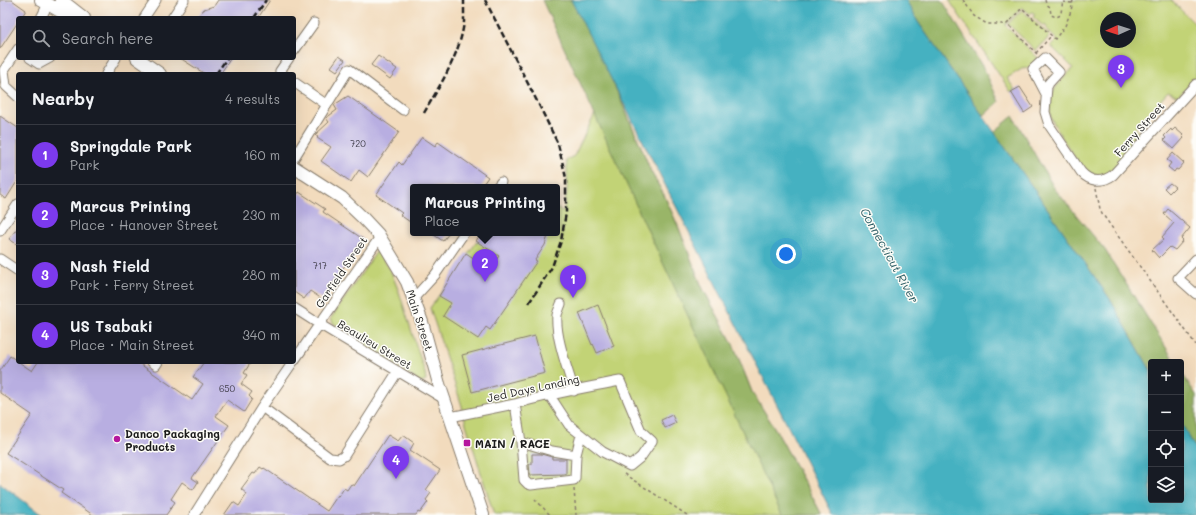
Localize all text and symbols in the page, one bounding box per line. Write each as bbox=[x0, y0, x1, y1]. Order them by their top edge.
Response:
north arrow bbox=[1100, 12, 1136, 48]
search box bbox=[16, 16, 296, 60]
icon: search bbox=[30, 27, 52, 49]
text: Search here bbox=[62, 28, 153, 48]
pin: 3 bbox=[1108, 55, 1134, 88]
text: Nearby bbox=[32, 87, 94, 109]
text: 4 results bbox=[225, 90, 280, 107]
street label: Ferry Street bbox=[1111, 98, 1168, 159]
text: Springdale Park bbox=[70, 136, 192, 156]
house number: 720 bbox=[350, 138, 366, 149]
text: 1 bbox=[42, 146, 48, 163]
text: 160 m bbox=[244, 146, 280, 163]
text: Park bbox=[70, 156, 99, 173]
popup bbox=[410, 184, 560, 236]
text: Marcus Printing bbox=[425, 192, 545, 212]
text: Marcus Printing bbox=[70, 196, 191, 216]
water label: Connecticut River bbox=[857, 205, 923, 305]
text: 2 bbox=[41, 206, 49, 223]
text: 230 m bbox=[243, 206, 280, 223]
text: Place bbox=[425, 212, 460, 229]
text: Place · Hanover Street bbox=[70, 216, 218, 233]
street label: Garfield Street bbox=[312, 233, 371, 311]
your location bbox=[776, 244, 796, 264]
pin: 2 bbox=[472, 249, 498, 282]
text: Nash Field bbox=[70, 256, 149, 276]
house number: 717 bbox=[313, 260, 327, 271]
pin: 1 bbox=[560, 265, 586, 298]
text: 3 bbox=[41, 266, 49, 283]
text: 280 m bbox=[242, 266, 280, 283]
text: Park · Ferry Street bbox=[70, 276, 194, 293]
street label: Main Street bbox=[403, 287, 437, 353]
text: US Tsabaki bbox=[70, 316, 153, 336]
street label: Beaulieu Street bbox=[335, 316, 415, 372]
text: 4 bbox=[41, 326, 49, 343]
text: 340 m bbox=[242, 326, 280, 343]
text: Place · Main Street bbox=[70, 336, 194, 353]
map controls bbox=[1148, 359, 1184, 503]
button: + bbox=[1148, 359, 1184, 395]
street label: Jed Days Landing bbox=[486, 371, 580, 405]
house number: 650 bbox=[219, 383, 236, 394]
button: − bbox=[1148, 395, 1184, 431]
place label: Danco Packaging Products bbox=[125, 426, 220, 454]
button: locate bbox=[1148, 431, 1184, 467]
marker: Danco Packaging Products bbox=[112, 434, 122, 444]
place label: MAIN / RACE bbox=[475, 436, 550, 451]
marker: MAIN / RACE bbox=[462, 438, 472, 448]
pin: 4 bbox=[383, 446, 409, 479]
button: layers bbox=[1148, 467, 1184, 503]

